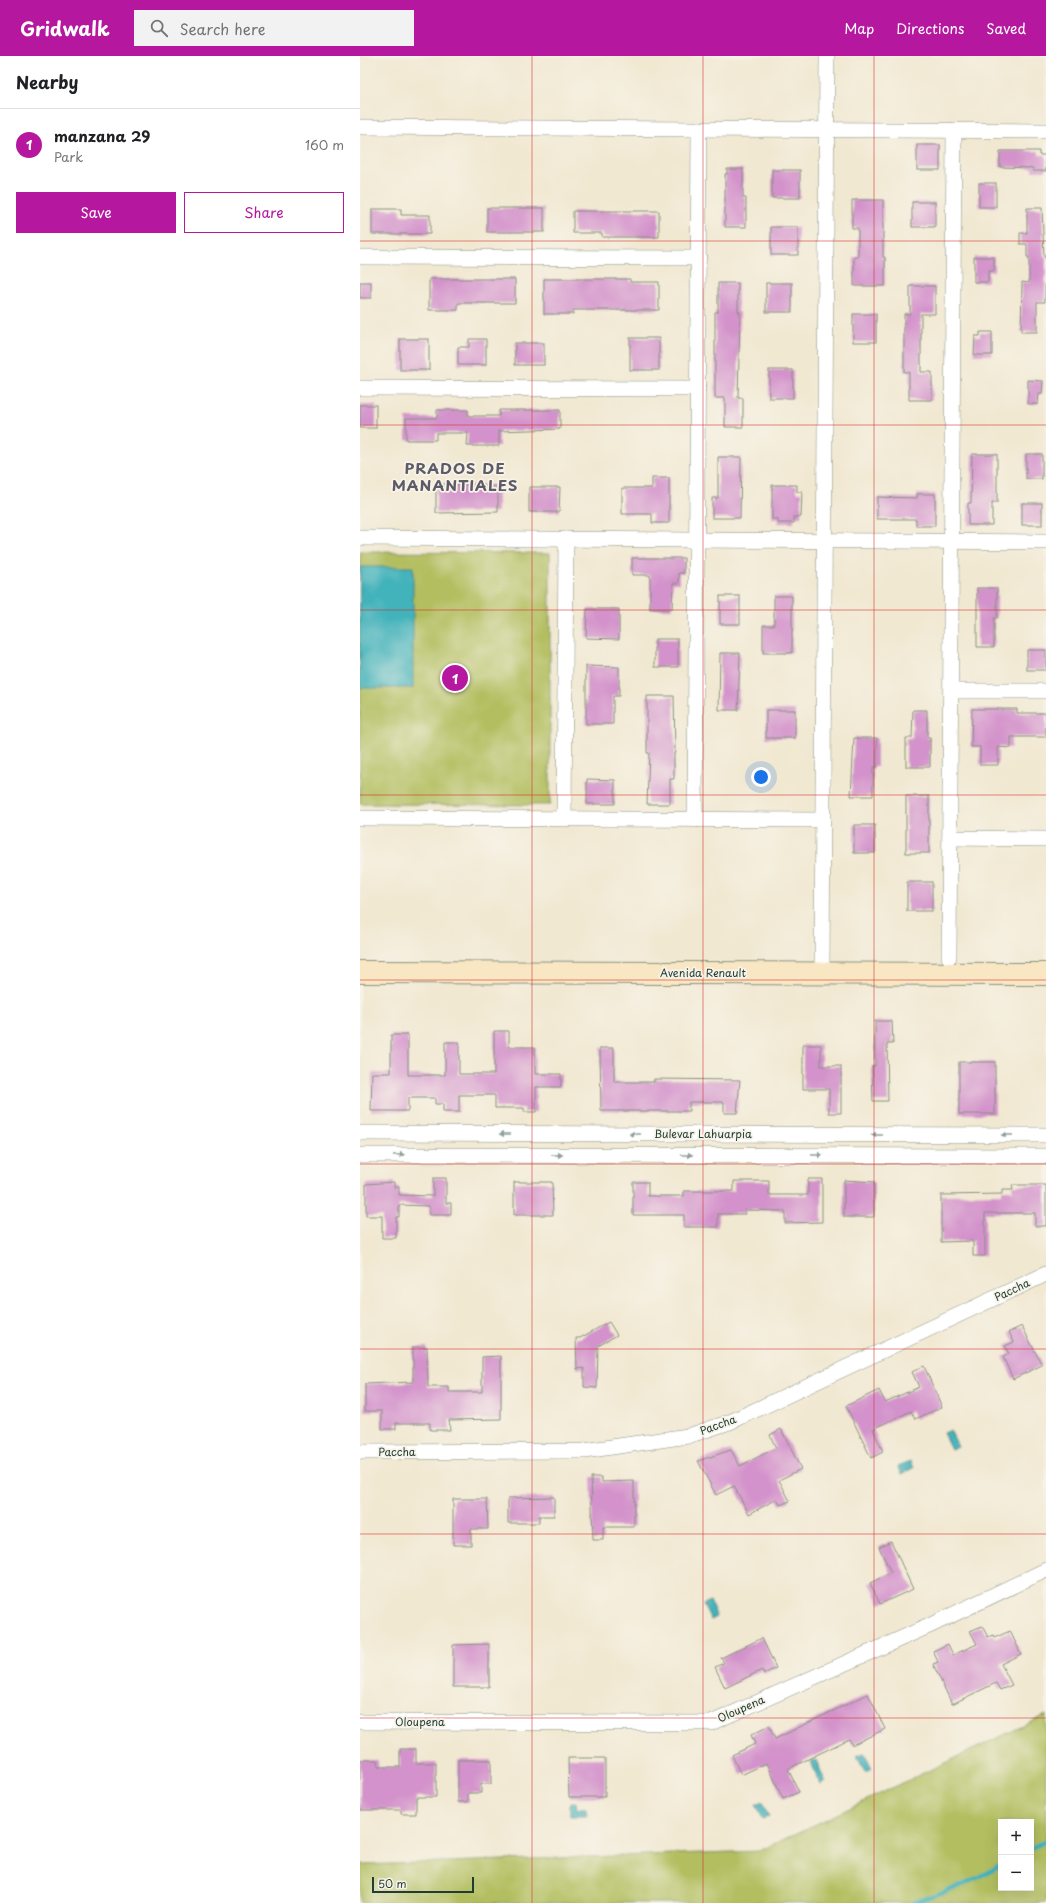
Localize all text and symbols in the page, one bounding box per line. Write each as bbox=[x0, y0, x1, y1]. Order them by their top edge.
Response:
search box bbox=[134, 10, 414, 46]
text: Gridwalk bbox=[20, 14, 110, 42]
icon: search bbox=[148, 17, 170, 39]
text: Search here bbox=[180, 17, 265, 40]
text: Map bbox=[844, 18, 874, 39]
text: Directions bbox=[896, 18, 964, 39]
text: Saved bbox=[986, 18, 1026, 39]
text: Nearby bbox=[16, 69, 78, 95]
text: manzana 29 bbox=[54, 124, 150, 147]
text: 1 bbox=[26, 135, 32, 154]
text: 160 m bbox=[305, 135, 344, 154]
text: Park bbox=[54, 147, 83, 166]
button: Save bbox=[16, 192, 176, 233]
button: Share bbox=[184, 192, 344, 233]
district label: PRADOS DE MANANTIALES bbox=[392, 456, 518, 496]
pin: 1 bbox=[442, 663, 468, 693]
your location bbox=[751, 767, 771, 787]
street label: Avenida Renault bbox=[660, 964, 746, 981]
street label: Bulevar Lahuarpia bbox=[654, 1125, 752, 1142]
one-way arrow bbox=[498, 1131, 511, 1137]
one-way arrow bbox=[628, 1131, 641, 1137]
one-way arrow bbox=[870, 1132, 883, 1138]
one-way arrow bbox=[1000, 1132, 1013, 1138]
one-way arrow bbox=[393, 1152, 406, 1158]
one-way arrow bbox=[551, 1152, 564, 1158]
one-way arrow bbox=[681, 1152, 694, 1158]
one-way arrow bbox=[811, 1152, 824, 1158]
street label: Paccha bbox=[991, 1274, 1032, 1305]
street label: Paccha bbox=[697, 1410, 738, 1439]
street label: Paccha bbox=[378, 1443, 416, 1460]
street label: Oloupena bbox=[715, 1691, 767, 1726]
street label: Oloupena bbox=[395, 1713, 445, 1730]
map controls bbox=[998, 1819, 1034, 1891]
button: + bbox=[998, 1819, 1034, 1855]
button: − bbox=[998, 1855, 1034, 1891]
scale bar bbox=[372, 1875, 474, 1894]
text: 50 m bbox=[378, 1875, 407, 1892]

